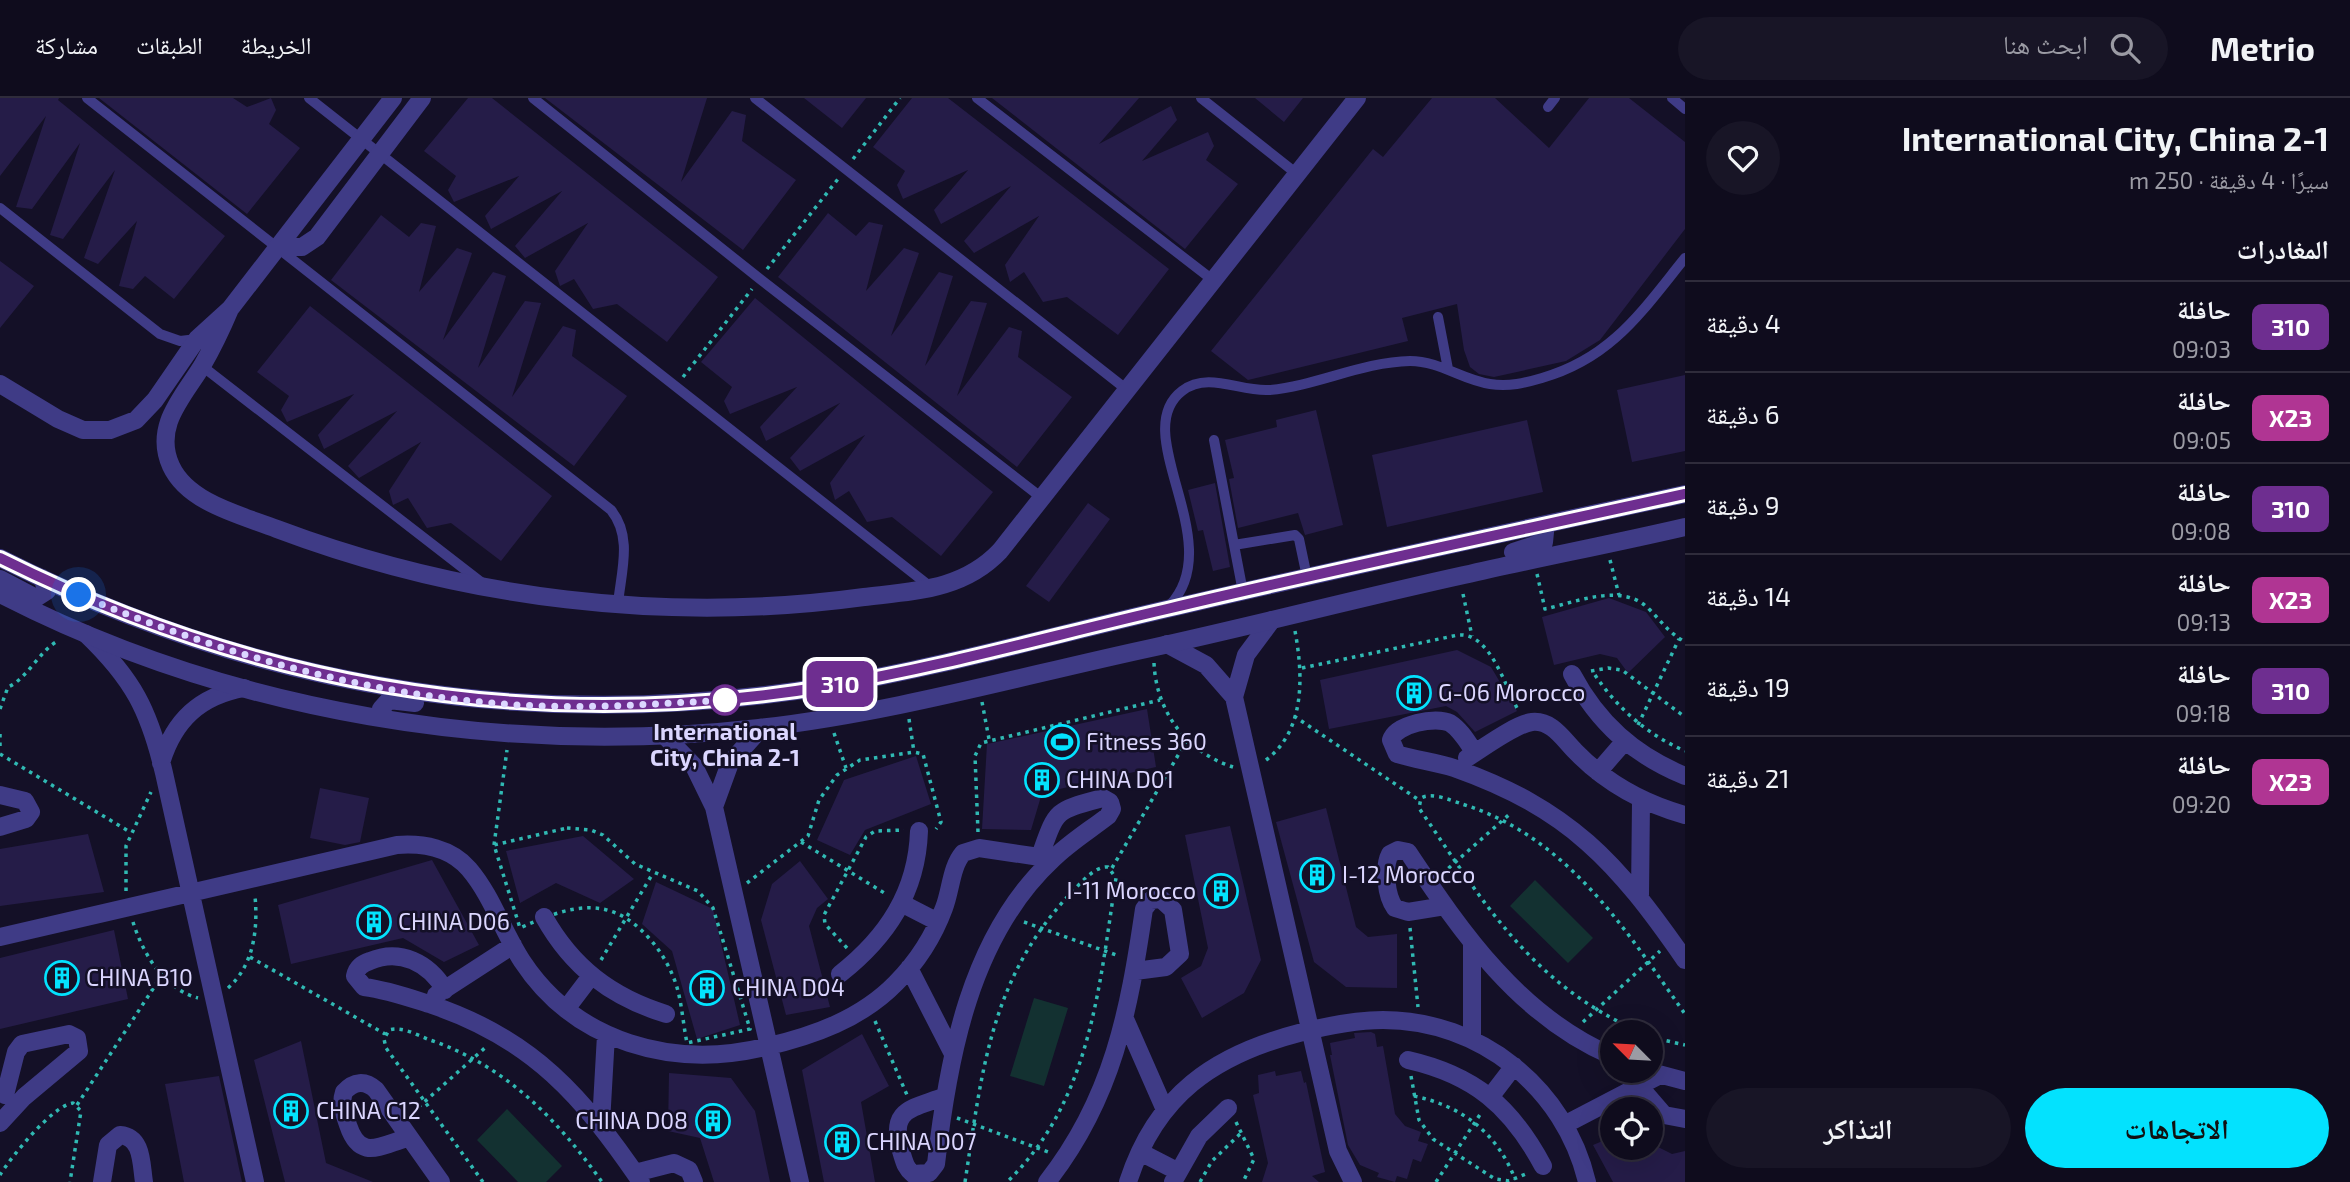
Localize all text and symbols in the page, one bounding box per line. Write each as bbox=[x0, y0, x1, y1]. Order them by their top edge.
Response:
search box bbox=[1678, 17, 2168, 80]
text: ابحث هنا bbox=[2003, 28, 2088, 59]
text: Metrio bbox=[2210, 28, 2315, 68]
icon: search bbox=[2106, 29, 2144, 67]
text: مشاركة bbox=[35, 30, 98, 59]
text: الطبقات bbox=[136, 30, 203, 59]
text: الخريطة bbox=[241, 30, 311, 59]
text: International City, China 2-1 bbox=[1902, 118, 2329, 158]
button: heart bbox=[1706, 121, 1780, 195]
text: سيرًا · 4 دقيقة · 250 m bbox=[2129, 166, 2329, 194]
text: المغادرات bbox=[2237, 233, 2329, 264]
text: حافلة bbox=[2177, 293, 2231, 324]
text: 4 دقيقة bbox=[1706, 307, 1781, 338]
text: 310 bbox=[2271, 312, 2310, 341]
text: 09:03 bbox=[2172, 335, 2231, 363]
text: حافلة bbox=[2177, 384, 2231, 415]
text: 6 دقيقة bbox=[1706, 398, 1780, 429]
text: X23 bbox=[2269, 403, 2312, 432]
text: 09:05 bbox=[2172, 426, 2231, 454]
text: حافلة bbox=[2177, 475, 2231, 506]
text: 9 دقيقة bbox=[1706, 489, 1780, 520]
text: 310 bbox=[2271, 494, 2310, 523]
text: 09:08 bbox=[2171, 517, 2231, 545]
text: حافلة bbox=[2177, 566, 2231, 597]
your location bbox=[61, 577, 96, 612]
text: 14 دقيقة bbox=[1706, 580, 1791, 611]
text: X23 bbox=[2269, 585, 2312, 614]
text: 09:13 bbox=[2177, 608, 2231, 636]
text: حافلة bbox=[2177, 657, 2231, 688]
line badge: 310 bbox=[800, 661, 880, 707]
text: 310 bbox=[820, 669, 860, 698]
text: 19 دقيقة bbox=[1706, 671, 1790, 702]
building icon: G-06 Morocco bbox=[1395, 674, 1433, 712]
text: 310 bbox=[2271, 676, 2310, 705]
place label: G-06 Morocco bbox=[1438, 678, 1585, 706]
marker: International City, China 2-1 bbox=[710, 685, 740, 715]
text: 09:18 bbox=[2175, 699, 2231, 727]
place label: International City, China 2-1 bbox=[650, 717, 800, 771]
sports icon: Fitness 360 bbox=[1043, 723, 1081, 761]
place label: Fitness 360 bbox=[1086, 727, 1207, 755]
text: حافلة bbox=[2177, 748, 2231, 779]
building icon: CHINA D01 bbox=[1023, 761, 1061, 799]
text: 21 دقيقة bbox=[1706, 762, 1790, 793]
place label: CHINA D01 bbox=[1066, 765, 1174, 793]
text: X23 bbox=[2269, 767, 2312, 796]
text: 09:20 bbox=[2172, 790, 2231, 818]
building icon: I-12 Morocco bbox=[1298, 856, 1336, 894]
place label: I-12 Morocco bbox=[1342, 860, 1475, 888]
building icon: I-11 Morocco bbox=[1202, 872, 1240, 910]
place label: I-11 Morocco bbox=[1067, 876, 1196, 904]
building icon: CHINA D06 bbox=[355, 903, 393, 941]
place label: CHINA D06 bbox=[398, 907, 510, 935]
building icon: CHINA B10 bbox=[43, 959, 81, 997]
place label: CHINA B10 bbox=[86, 963, 193, 991]
building icon: CHINA D04 bbox=[688, 969, 726, 1007]
place label: CHINA D04 bbox=[732, 973, 845, 1001]
north arrow bbox=[1600, 1020, 1662, 1083]
map controls bbox=[1600, 1020, 1663, 1160]
button: التذاكر bbox=[1706, 1088, 2011, 1168]
button: الاتجاهات bbox=[2025, 1088, 2329, 1168]
building icon: CHINA C12 bbox=[272, 1092, 310, 1130]
place label: CHINA C12 bbox=[316, 1096, 421, 1124]
button: locate bbox=[1600, 1097, 1663, 1160]
building icon: CHINA D08 bbox=[694, 1102, 732, 1140]
place label: CHINA D08 bbox=[575, 1106, 688, 1134]
building icon: CHINA D07 bbox=[823, 1123, 861, 1161]
place label: CHINA D07 bbox=[866, 1127, 977, 1155]

